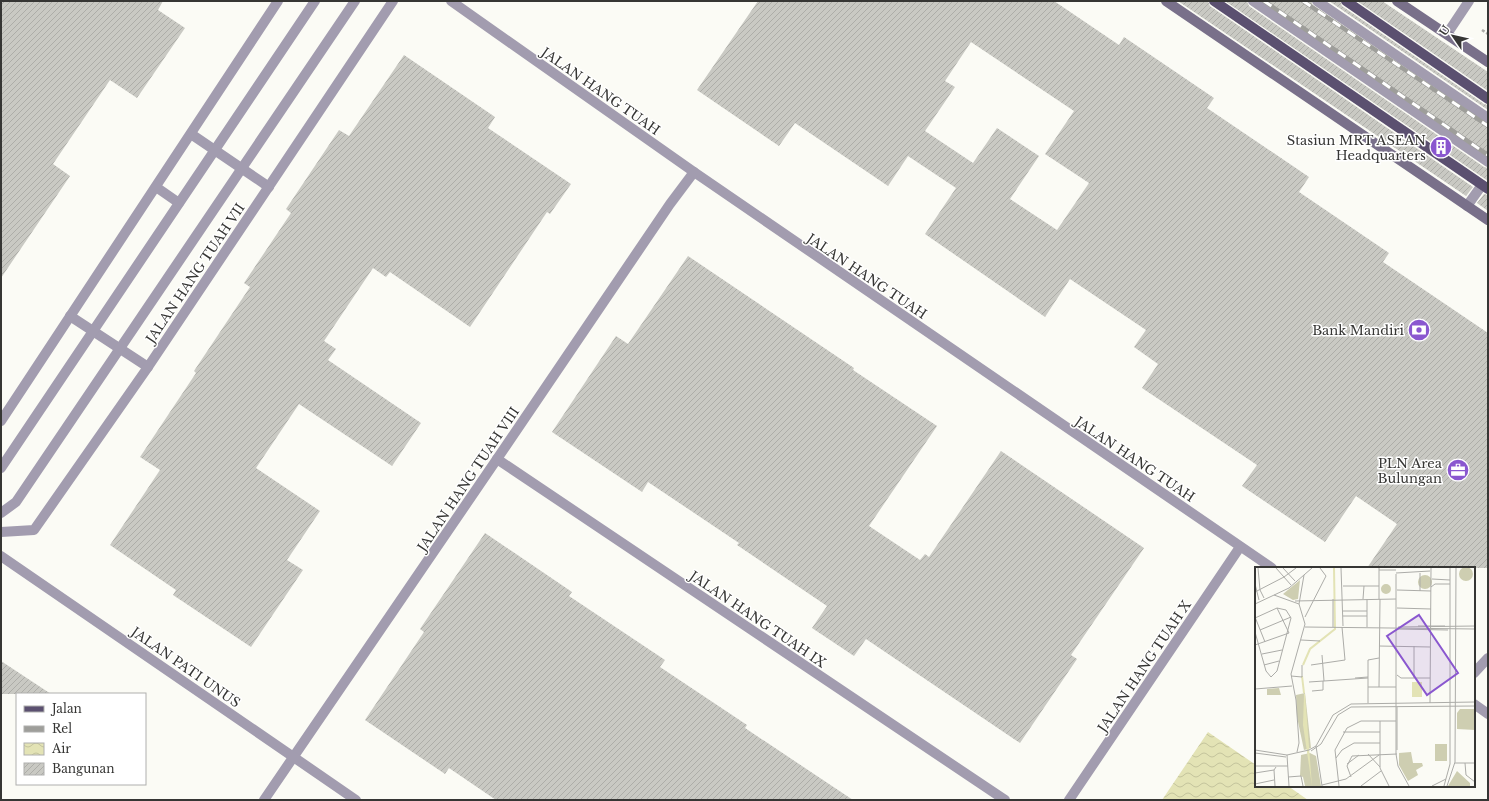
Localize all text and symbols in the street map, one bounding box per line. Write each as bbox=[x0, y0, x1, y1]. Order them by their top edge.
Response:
north arrow bbox=[1433, 16, 1473, 56]
text: U bbox=[1436, 22, 1453, 38]
street label: JALAN HANG TUAH bbox=[536, 43, 663, 139]
place label: Stasiun MRT ASEAN Headquarters bbox=[1287, 132, 1426, 164]
building icon: Stasiun MRT ASEAN Headquarters bbox=[1428, 134, 1454, 160]
street label: JALAN HANG TUAH VII bbox=[141, 200, 249, 348]
street label: JALAN HANG TUAH bbox=[802, 229, 930, 323]
bank icon: Bank Mandiri bbox=[1406, 317, 1432, 343]
place label: Bank Mandiri bbox=[1312, 322, 1405, 339]
street label: JALAN HANG TUAH VIII bbox=[413, 404, 523, 556]
street label: JALAN HANG TUAH bbox=[1070, 412, 1198, 506]
place label: PLN Area Bulungan bbox=[1378, 455, 1443, 487]
office icon: PLN Area Bulungan bbox=[1445, 457, 1471, 483]
street label: JALAN HANG TUAH IX bbox=[685, 566, 829, 672]
inset map bbox=[1255, 567, 1475, 787]
street label: JALAN HANG TUAH X bbox=[1093, 597, 1195, 737]
street label: JALAN PATI UNUS bbox=[126, 622, 244, 711]
legend bbox=[16, 693, 146, 785]
text: Jalan bbox=[50, 701, 82, 716]
text: Rel bbox=[52, 721, 72, 736]
text: Air bbox=[51, 741, 71, 756]
text: Bangunan bbox=[52, 761, 115, 776]

